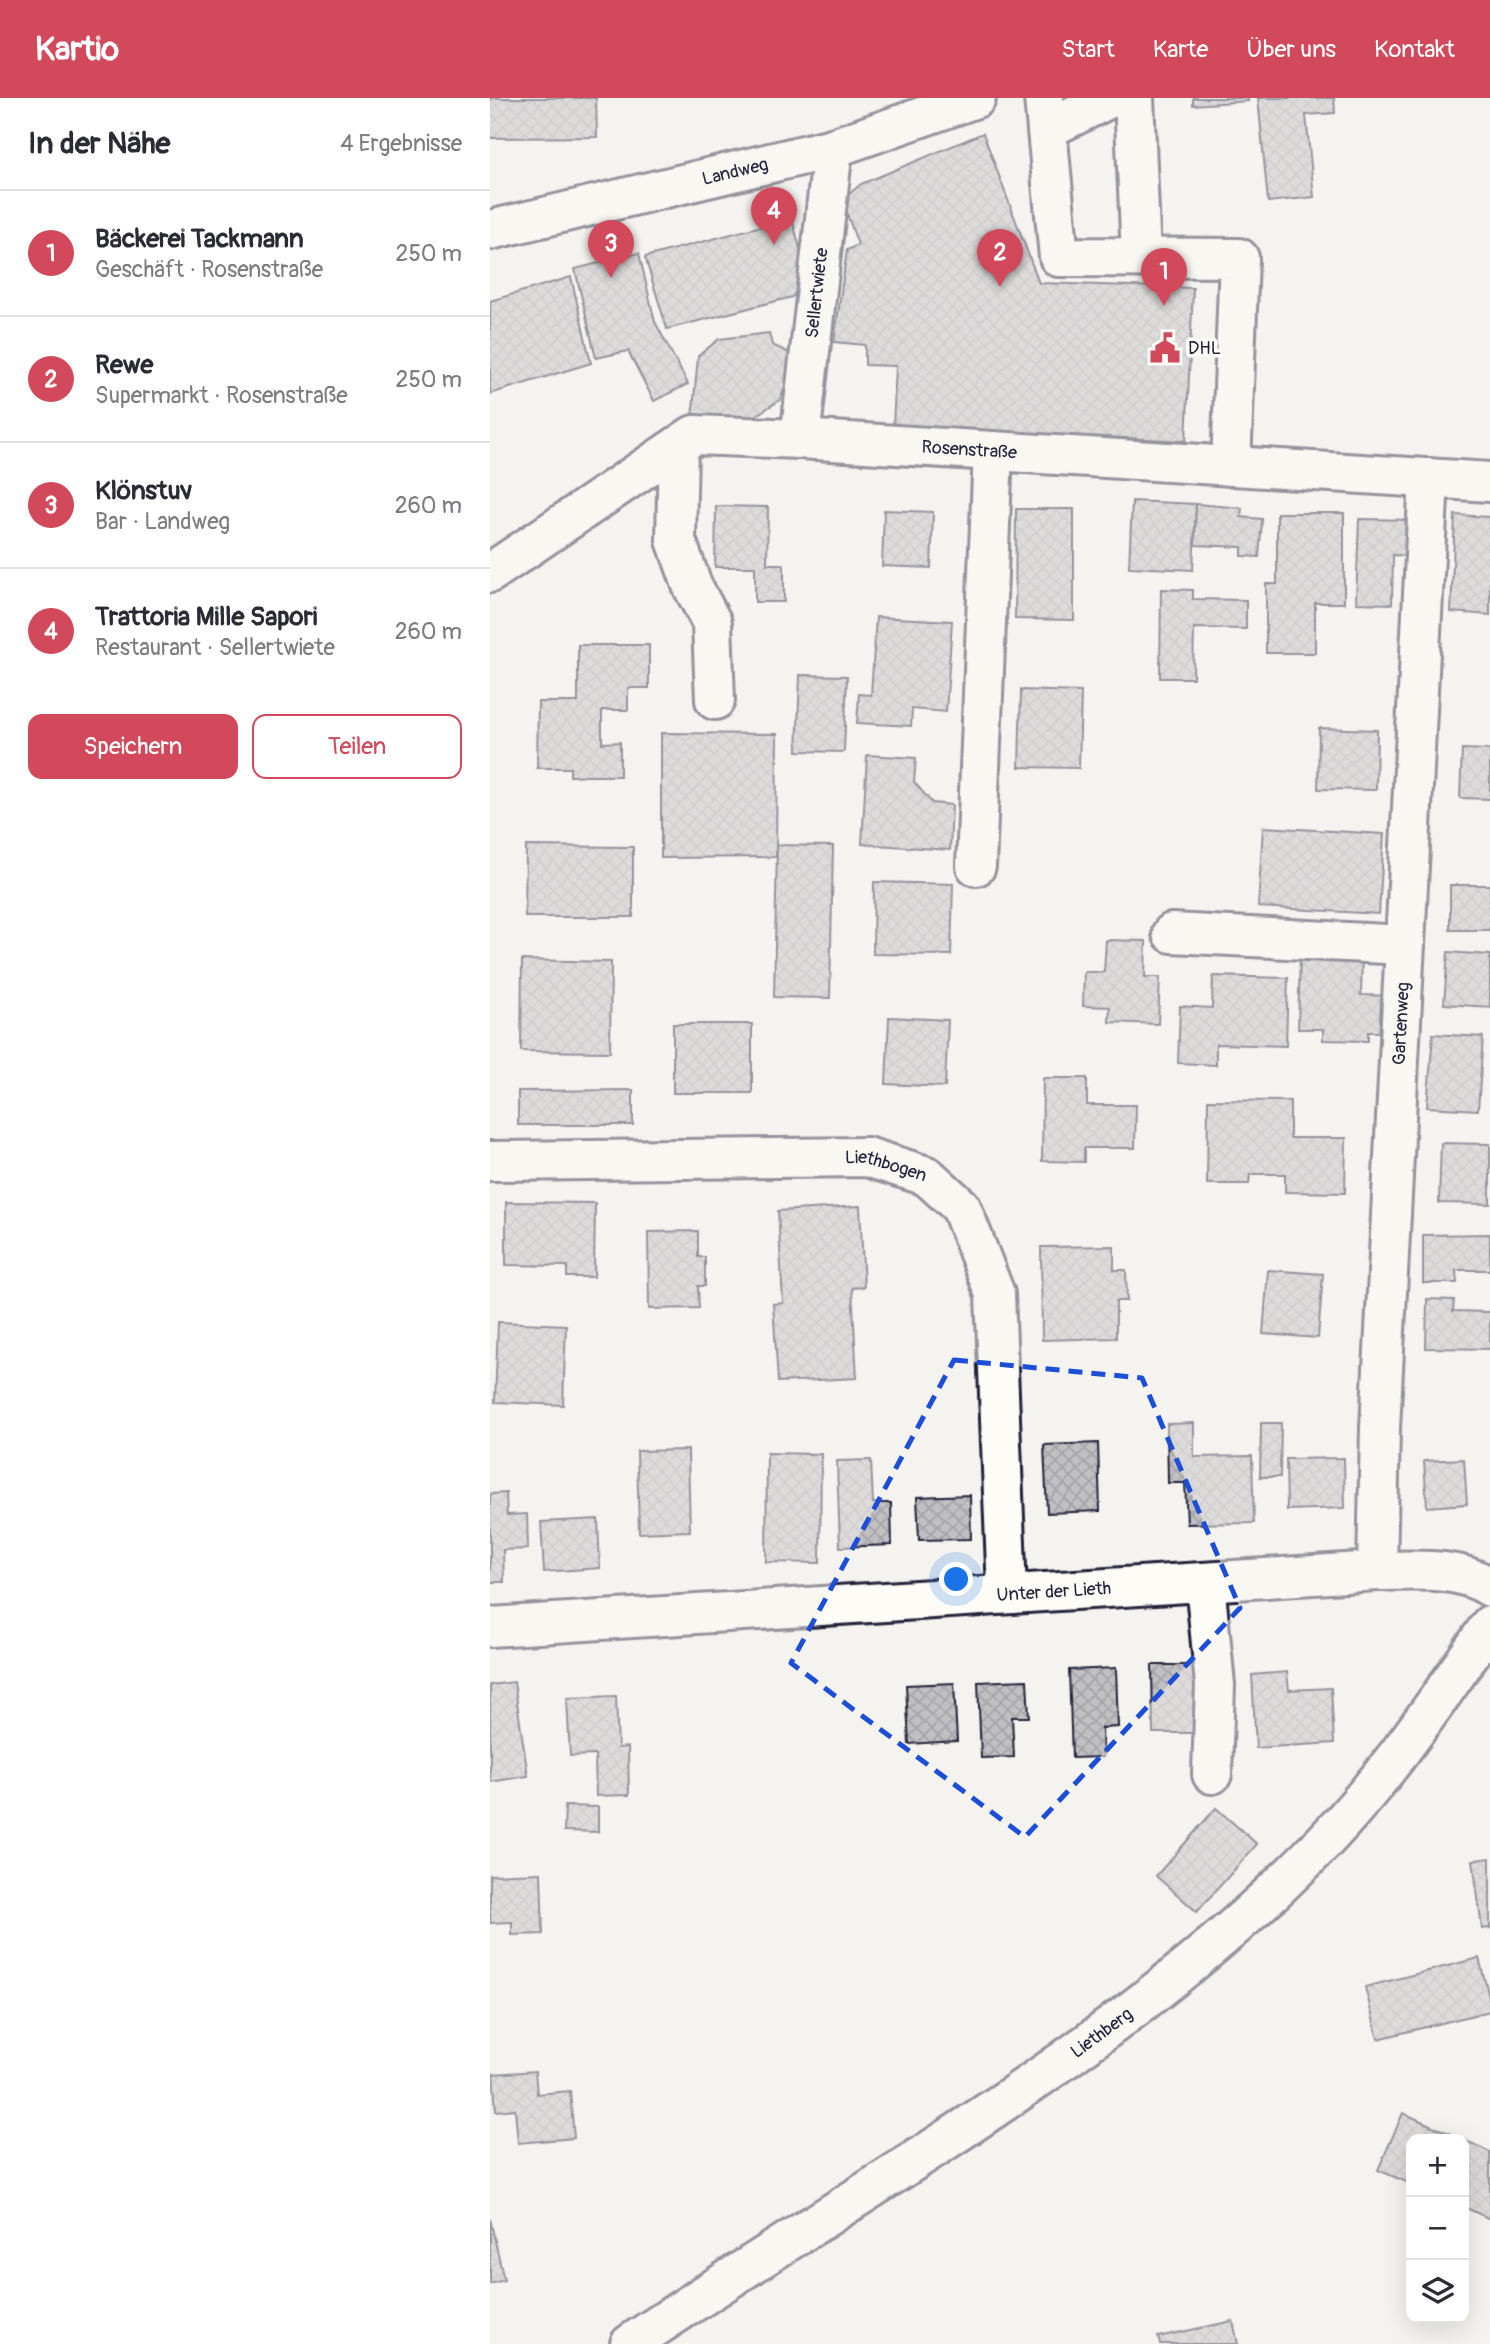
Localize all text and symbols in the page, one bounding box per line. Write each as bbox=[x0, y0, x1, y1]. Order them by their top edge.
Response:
text: Kartio bbox=[35, 29, 119, 70]
text: Start bbox=[1062, 35, 1115, 64]
text: Karte bbox=[1153, 35, 1208, 64]
text: Über uns bbox=[1246, 35, 1336, 64]
text: Kontakt bbox=[1374, 35, 1455, 64]
text: In der Nähe bbox=[28, 125, 170, 162]
text: 4 Ergebnisse bbox=[340, 129, 462, 158]
street label: Landweg bbox=[700, 153, 771, 191]
pin: 4 bbox=[751, 187, 797, 245]
pin: 3 bbox=[588, 220, 634, 278]
text: Bäckerei Tackmann bbox=[95, 223, 304, 255]
pin: 2 bbox=[977, 229, 1023, 287]
text: 1 bbox=[47, 239, 56, 268]
text: 250 m bbox=[396, 239, 462, 268]
street label: Sellertwiete bbox=[801, 246, 834, 339]
pin: 1 bbox=[1141, 248, 1187, 306]
text: Geschäft · Rosenstraße bbox=[95, 255, 323, 284]
public building icon: DHL bbox=[1148, 331, 1182, 365]
place label: DHL bbox=[1188, 337, 1221, 360]
text: Rewe bbox=[95, 349, 153, 381]
text: 2 bbox=[45, 365, 57, 394]
text: 250 m bbox=[396, 365, 462, 394]
text: Supermarkt · Rosenstraße bbox=[95, 381, 348, 410]
street label: Rosenstraße bbox=[921, 436, 1018, 464]
text: Klönstuv bbox=[95, 475, 192, 507]
text: 3 bbox=[45, 491, 57, 520]
text: 260 m bbox=[395, 491, 462, 520]
text: Bar · Landweg bbox=[95, 507, 230, 536]
text: Trattoria Mille Sapori bbox=[95, 601, 317, 633]
text: 4 bbox=[44, 617, 58, 646]
text: 260 m bbox=[395, 617, 462, 646]
text: Restaurant · Sellertwiete bbox=[95, 633, 335, 662]
button: Speichern bbox=[28, 714, 238, 779]
button: Teilen bbox=[252, 714, 462, 779]
street label: Gartenweg bbox=[1388, 982, 1415, 1066]
street label: Liethbogen bbox=[845, 1146, 930, 1187]
your location bbox=[939, 1562, 973, 1596]
street label: Unter der Lieth bbox=[996, 1577, 1112, 1607]
street label: Liethberg bbox=[1066, 2003, 1137, 2064]
map controls bbox=[1406, 2134, 1469, 2323]
button: + bbox=[1406, 2134, 1469, 2197]
button: − bbox=[1406, 2197, 1469, 2260]
button: layers bbox=[1406, 2260, 1469, 2323]

